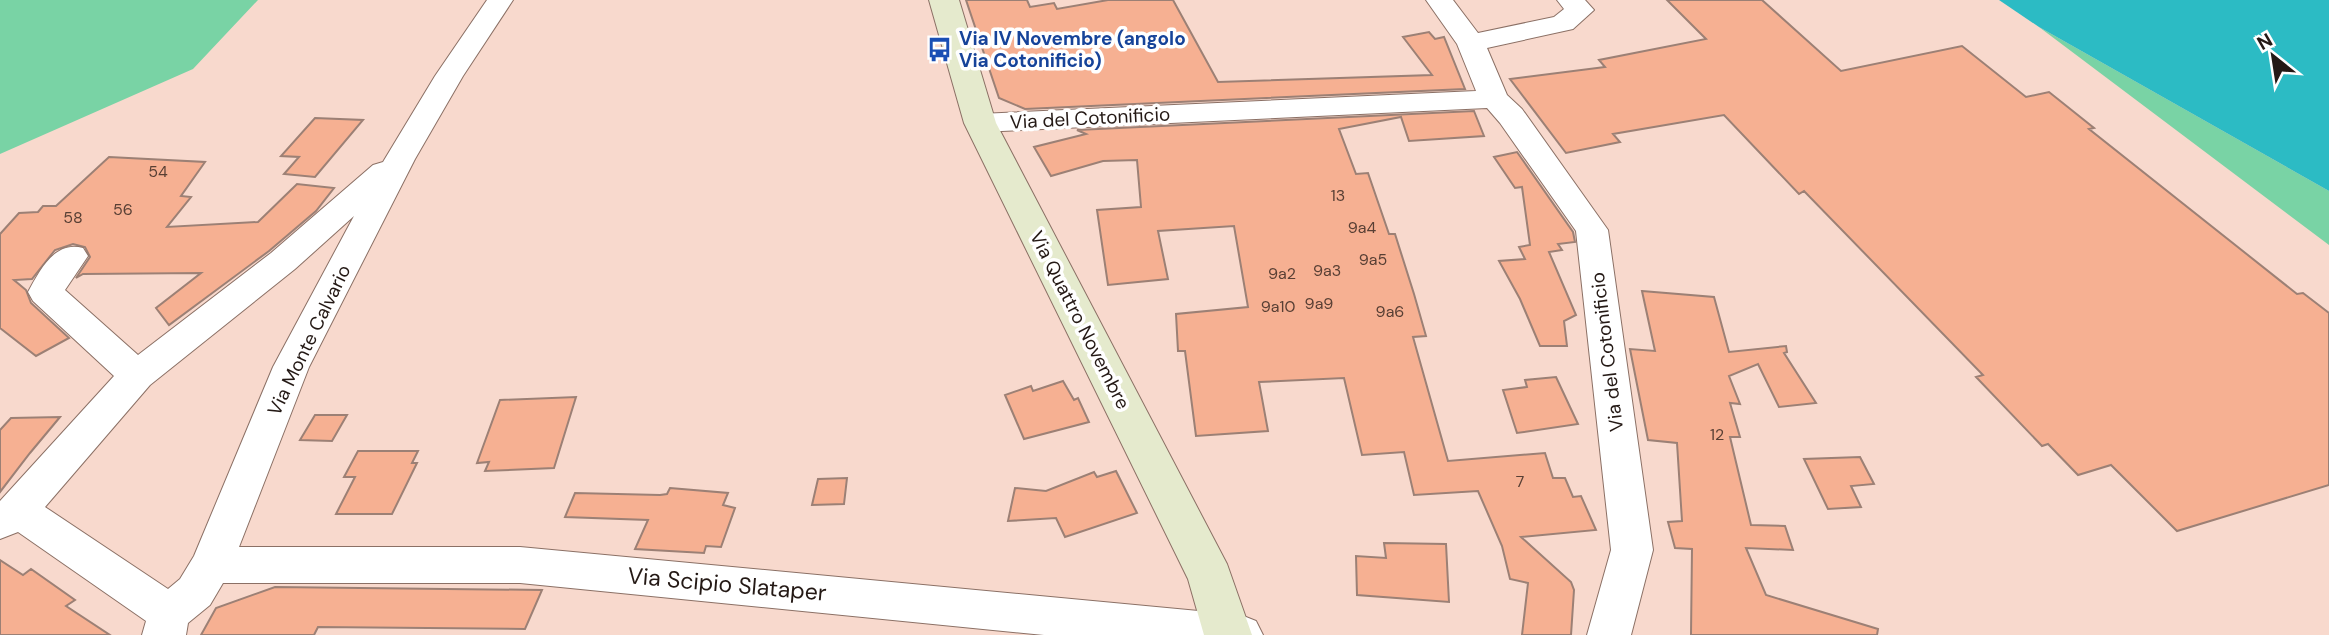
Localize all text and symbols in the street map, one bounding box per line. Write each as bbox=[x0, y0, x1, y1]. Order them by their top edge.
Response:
north arrow bbox=[2238, 21, 2308, 91]
place label: Via IV Novembre (angolo Via Cotonificio) bbox=[959, 26, 1186, 73]
text: N bbox=[2252, 27, 2277, 56]
bus stop icon: Via IV Novembre (angolo Via Cotonificio) bbox=[925, 35, 953, 63]
street label: Via del Cotonificio bbox=[1009, 101, 1171, 135]
house number: 54 bbox=[148, 161, 168, 182]
house number: 13 bbox=[1331, 185, 1345, 206]
house number: 56 bbox=[113, 199, 133, 220]
house number: 58 bbox=[63, 207, 83, 228]
house number: 9a4 bbox=[1348, 217, 1377, 238]
street label: Via Quattro Novembre bbox=[1024, 227, 1136, 413]
house number: 9a5 bbox=[1359, 249, 1387, 270]
street label: Via Monte Calvario bbox=[262, 260, 356, 420]
house number: 9a3 bbox=[1313, 260, 1341, 281]
house number: 9a2 bbox=[1268, 263, 1296, 284]
street label: Via del Cotonificio bbox=[1585, 271, 1629, 433]
house number: 9a9 bbox=[1305, 293, 1333, 314]
house number: 9a10 bbox=[1261, 296, 1295, 317]
house number: 9a6 bbox=[1376, 301, 1404, 322]
house number: 12 bbox=[1710, 424, 1724, 445]
house number: 7 bbox=[1516, 471, 1524, 492]
street label: Via Scipio Slataper bbox=[626, 560, 828, 608]

